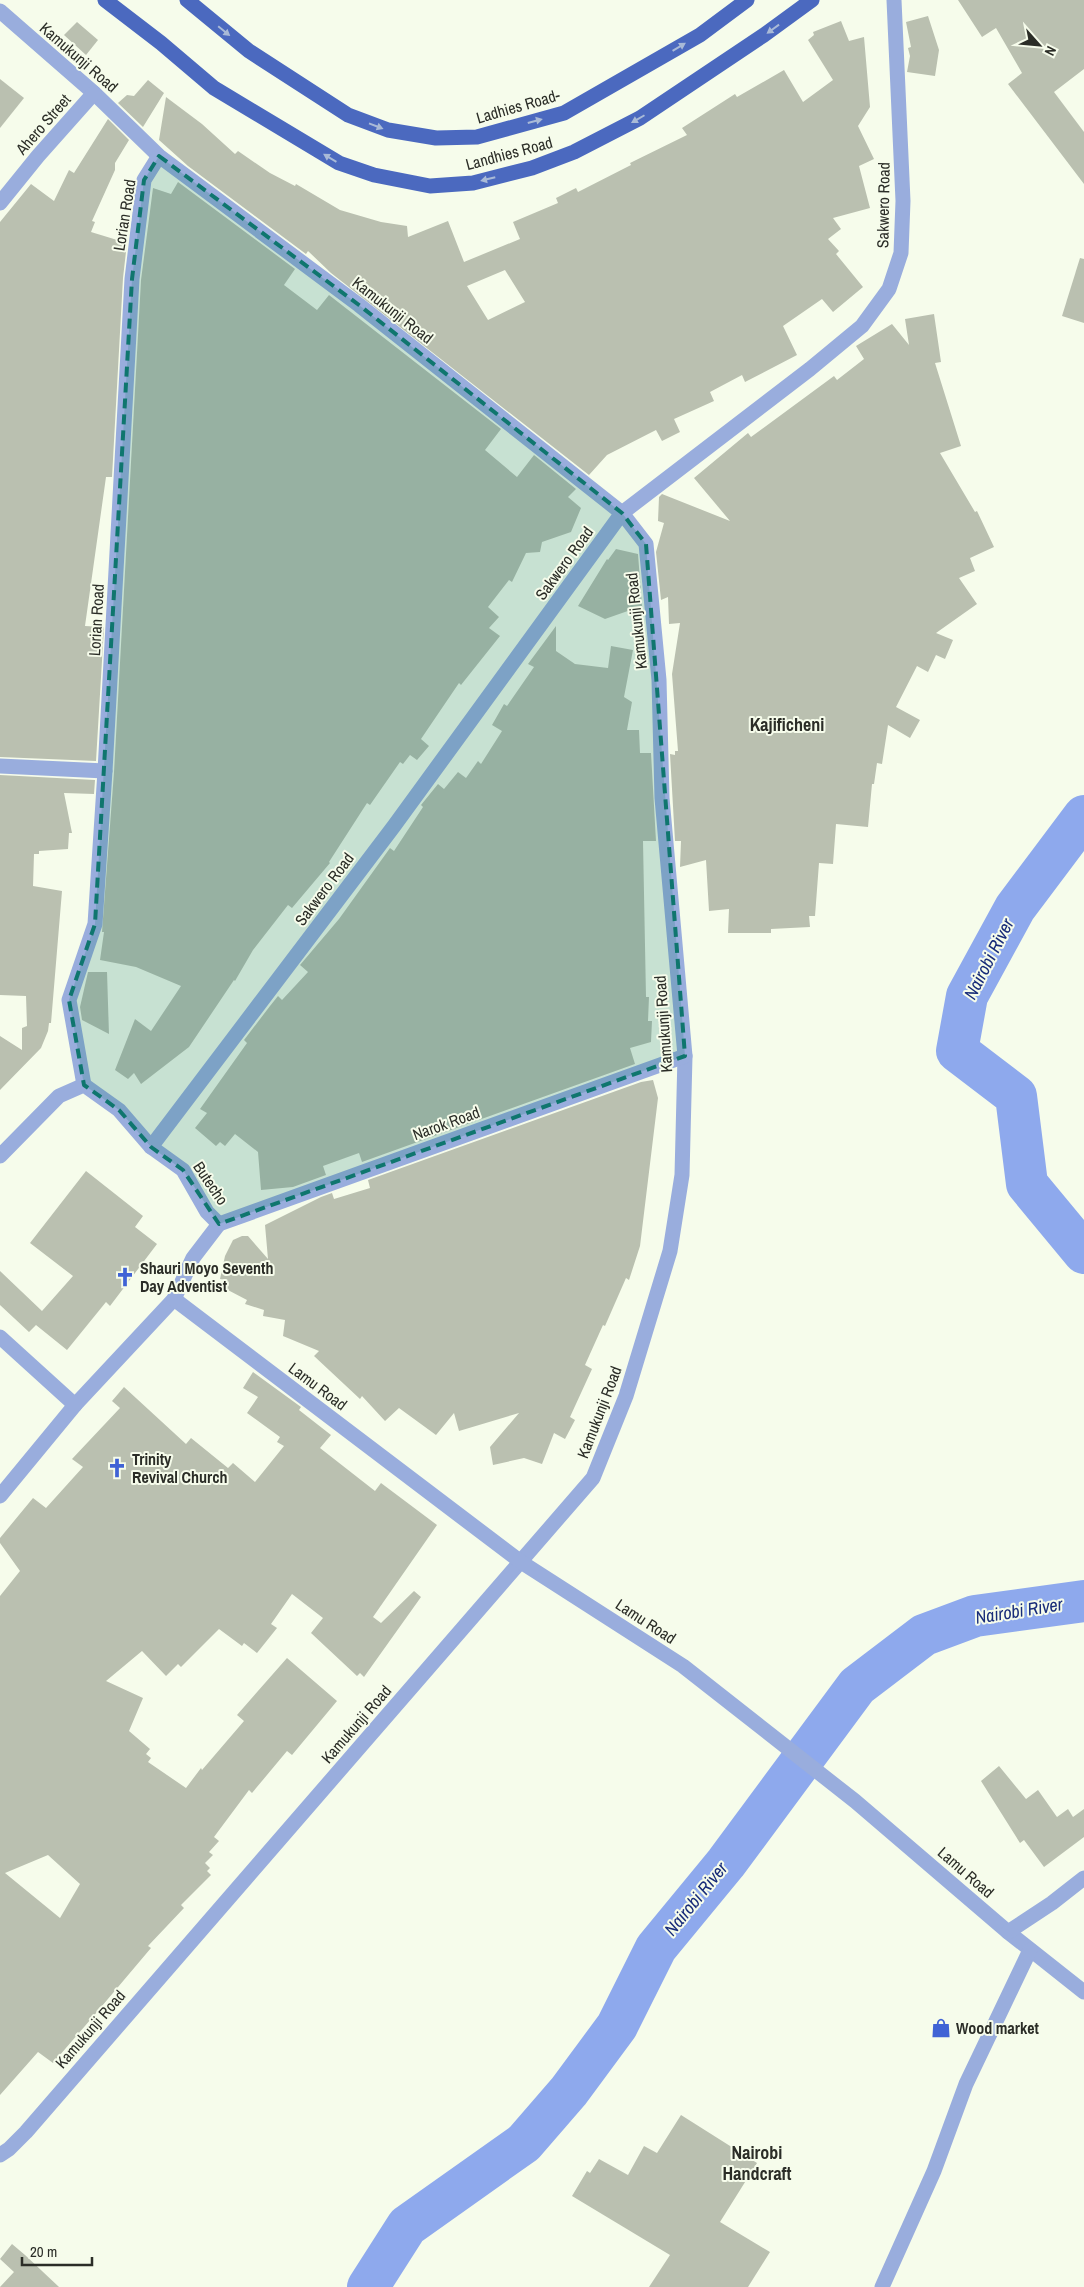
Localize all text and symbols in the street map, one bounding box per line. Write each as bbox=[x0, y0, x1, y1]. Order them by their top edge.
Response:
street label: Kamukunji Road bbox=[35, 17, 123, 97]
north arrow bbox=[1014, 20, 1064, 70]
one-way arrow bbox=[767, 23, 780, 34]
one-way arrow bbox=[218, 25, 231, 36]
one-way arrow bbox=[673, 43, 686, 52]
text: N bbox=[1041, 43, 1060, 59]
street label: Ladhies Road- bbox=[474, 83, 563, 128]
street label: Ahero Street bbox=[10, 89, 76, 160]
one-way arrow bbox=[631, 114, 644, 123]
one-way arrow bbox=[528, 116, 543, 124]
one-way arrow bbox=[369, 122, 384, 130]
street label: Landhies Road bbox=[463, 131, 555, 175]
one-way arrow bbox=[324, 153, 337, 162]
street label: Sakwero Road bbox=[871, 162, 895, 248]
one-way arrow bbox=[480, 175, 495, 183]
street label: Lorian Road bbox=[107, 178, 141, 252]
street label: Kamukunji Road bbox=[348, 271, 438, 349]
street label: Sakwero Road bbox=[530, 522, 598, 604]
street label: Kamukunji Road bbox=[620, 572, 652, 670]
street label: Lorian Road bbox=[83, 583, 109, 657]
district label: Kajificheni bbox=[750, 712, 824, 737]
street label: Sakwero Road bbox=[289, 848, 359, 930]
water label: Nairobi River bbox=[957, 913, 1020, 1004]
street label: Kamukunji Road bbox=[649, 975, 677, 1073]
street label: Narok Road bbox=[409, 1101, 483, 1145]
street label: Butecho bbox=[188, 1157, 234, 1209]
place label: Shauri Moyo Seventh Day Adventist bbox=[140, 1257, 273, 1297]
church icon: Shauri Moyo Seventh Day Adventist bbox=[114, 1266, 136, 1288]
street label: Lamu Road bbox=[284, 1357, 352, 1415]
street label: Kamukunji Road bbox=[571, 1363, 627, 1461]
place label: Trinity Revival Church bbox=[132, 1448, 228, 1488]
church icon: Trinity Revival Church bbox=[106, 1457, 128, 1479]
water label: Nairobi River bbox=[974, 1591, 1065, 1630]
street label: Lamu Road bbox=[612, 1593, 680, 1649]
street label: Kamukunji Road bbox=[316, 1680, 396, 1768]
street label: Lamu Road bbox=[933, 1841, 999, 1903]
water label: Nairobi River bbox=[658, 1856, 734, 1941]
street label: Kamukunji Road bbox=[50, 1985, 130, 2073]
shop icon: Wood market bbox=[930, 2017, 952, 2039]
place label: Wood market bbox=[956, 2017, 1040, 2039]
district label: Nairobi Handcraft bbox=[723, 2140, 792, 2186]
scale bar bbox=[22, 2234, 92, 2266]
text: 20 m bbox=[30, 2241, 57, 2262]

